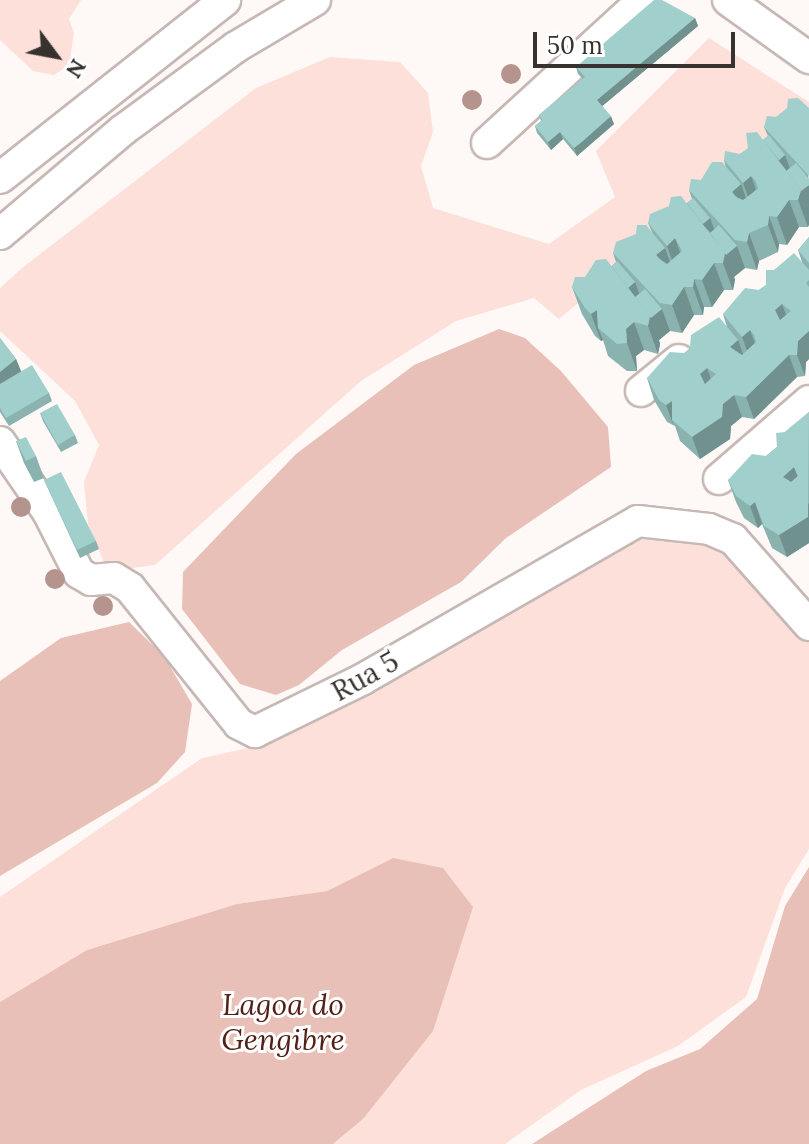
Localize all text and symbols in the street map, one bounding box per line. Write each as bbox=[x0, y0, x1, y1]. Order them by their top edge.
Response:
north arrow bbox=[16, 16, 96, 96]
scale bar bbox=[537, 16, 739, 66]
text: 50 m bbox=[547, 30, 603, 61]
text: N bbox=[60, 54, 93, 83]
street label: Rua 5 bbox=[326, 644, 404, 708]
water label: Lagoa do Gengibre bbox=[221, 986, 345, 1056]

